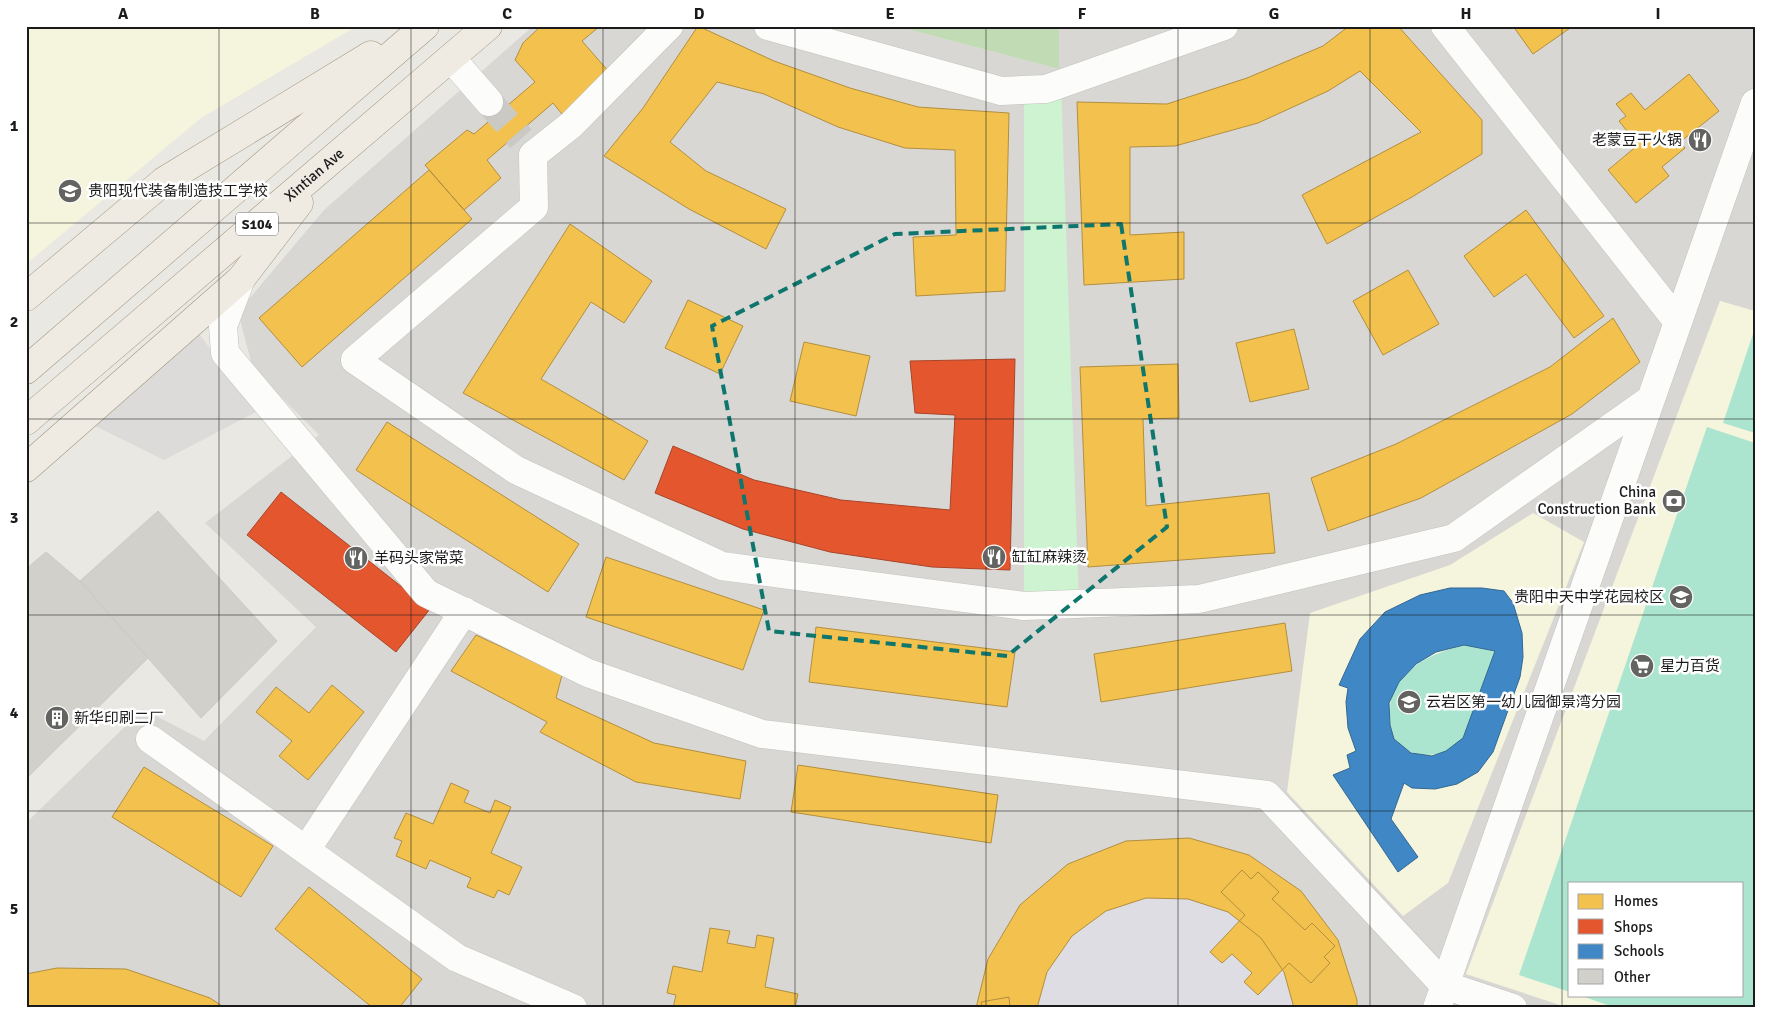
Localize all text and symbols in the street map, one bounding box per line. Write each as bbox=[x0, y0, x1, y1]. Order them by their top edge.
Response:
text: A bbox=[118, 4, 129, 24]
text: B bbox=[310, 4, 320, 24]
text: C bbox=[502, 4, 512, 24]
text: D bbox=[694, 4, 705, 24]
text: E bbox=[885, 4, 895, 24]
text: F bbox=[1078, 4, 1087, 24]
text: G bbox=[1269, 4, 1279, 24]
text: H bbox=[1461, 4, 1471, 24]
text: I bbox=[1655, 4, 1661, 24]
text: 1 bbox=[10, 116, 19, 136]
restaurant icon: 老蒙豆干火锅 bbox=[1687, 127, 1713, 153]
place label: 老蒙豆干火锅 bbox=[1592, 131, 1682, 149]
street label: Xintian Ave bbox=[281, 144, 348, 205]
school or university icon: 贵阳现代装备制造技工学校 bbox=[57, 178, 83, 204]
place label: 贵阳现代装备制造技工学校 bbox=[88, 182, 268, 200]
road number: S104 bbox=[236, 212, 278, 235]
text: 2 bbox=[10, 312, 18, 332]
place label: China Construction Bank bbox=[1537, 483, 1656, 518]
bank icon: China Construction Bank bbox=[1661, 488, 1687, 514]
text: 3 bbox=[10, 508, 18, 528]
restaurant icon: 缸缸麻辣烫 bbox=[981, 544, 1007, 570]
restaurant icon: 羊码头家常菜 bbox=[343, 545, 369, 571]
place label: 缸缸麻辣烫 bbox=[1012, 548, 1087, 566]
place label: 羊码头家常菜 bbox=[374, 549, 464, 567]
school or university icon: 贵阳中天中学花园校区 bbox=[1668, 584, 1694, 610]
place label: 贵阳中天中学花园校区 bbox=[1514, 588, 1664, 606]
supermarket icon: 星力百货 bbox=[1629, 653, 1655, 679]
place label: 星力百货 bbox=[1660, 657, 1720, 675]
school or university icon: 云岩区第一幼儿园御景湾分园 bbox=[1396, 689, 1422, 715]
place label: 云岩区第一幼儿园御景湾分园 bbox=[1426, 693, 1621, 711]
text: 4 bbox=[10, 703, 19, 723]
building icon: 新华印刷二厂 bbox=[44, 705, 70, 731]
place label: 新华印刷二厂 bbox=[74, 709, 164, 727]
legend bbox=[1568, 882, 1744, 996]
text: Homes bbox=[1614, 892, 1658, 910]
text: 5 bbox=[10, 899, 18, 919]
text: Shops bbox=[1614, 918, 1653, 936]
text: Schools bbox=[1614, 942, 1665, 960]
text: Other bbox=[1614, 968, 1651, 986]

